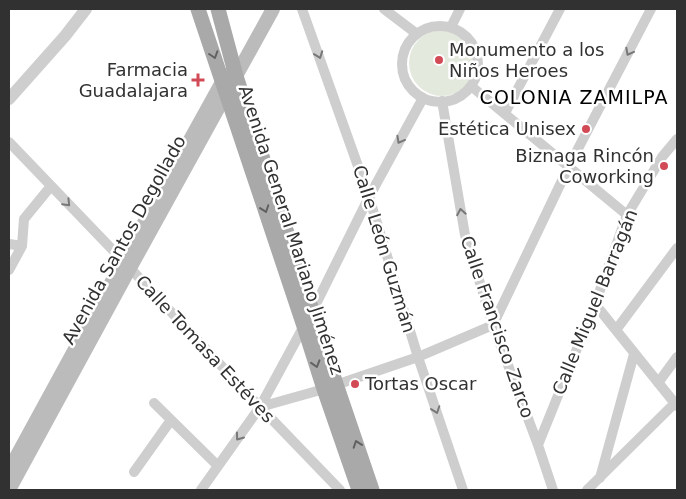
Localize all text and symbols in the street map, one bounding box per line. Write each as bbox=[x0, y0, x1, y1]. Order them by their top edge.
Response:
place label: Monumento a los Niños Heroes bbox=[449, 39, 604, 81]
one-way arrow bbox=[625, 47, 635, 56]
one-way arrow bbox=[208, 50, 218, 59]
one-way arrow bbox=[313, 50, 323, 58]
marker: Monumento a los Niños Heroes bbox=[433, 54, 445, 66]
place label: Farmacia Guadalajara bbox=[79, 59, 188, 101]
marker: Farmacia Guadalajara bbox=[192, 74, 204, 86]
street label: Avenida General Mariano Jiménez bbox=[235, 82, 348, 377]
district label: COLONIA ZAMILPA bbox=[480, 86, 668, 108]
place label: Estética Unisex bbox=[438, 118, 576, 139]
marker: Estética Unisex bbox=[580, 123, 592, 135]
street label: Avenida Santos Degollado bbox=[57, 132, 190, 348]
one-way arrow bbox=[396, 135, 406, 144]
place label: Biznaga Rincón Coworking bbox=[515, 145, 654, 187]
marker: Biznaga Rincón Coworking bbox=[658, 160, 670, 172]
street label: Calle León Guzmán bbox=[349, 163, 420, 335]
one-way arrow bbox=[61, 197, 70, 206]
one-way arrow bbox=[259, 205, 269, 213]
street label: Calle Miguel Barragán bbox=[548, 206, 641, 398]
one-way arrow bbox=[456, 207, 466, 216]
street label: Calle Francisco Zarco bbox=[456, 233, 539, 421]
street label: Calle Tomasa Estéves bbox=[132, 271, 279, 427]
one-way arrow bbox=[310, 359, 320, 367]
place label: Tortas Oscar bbox=[364, 373, 477, 394]
marker: Tortas Oscar bbox=[349, 378, 361, 390]
one-way arrow bbox=[430, 406, 440, 414]
one-way arrow bbox=[236, 431, 245, 441]
one-way arrow bbox=[352, 440, 362, 449]

